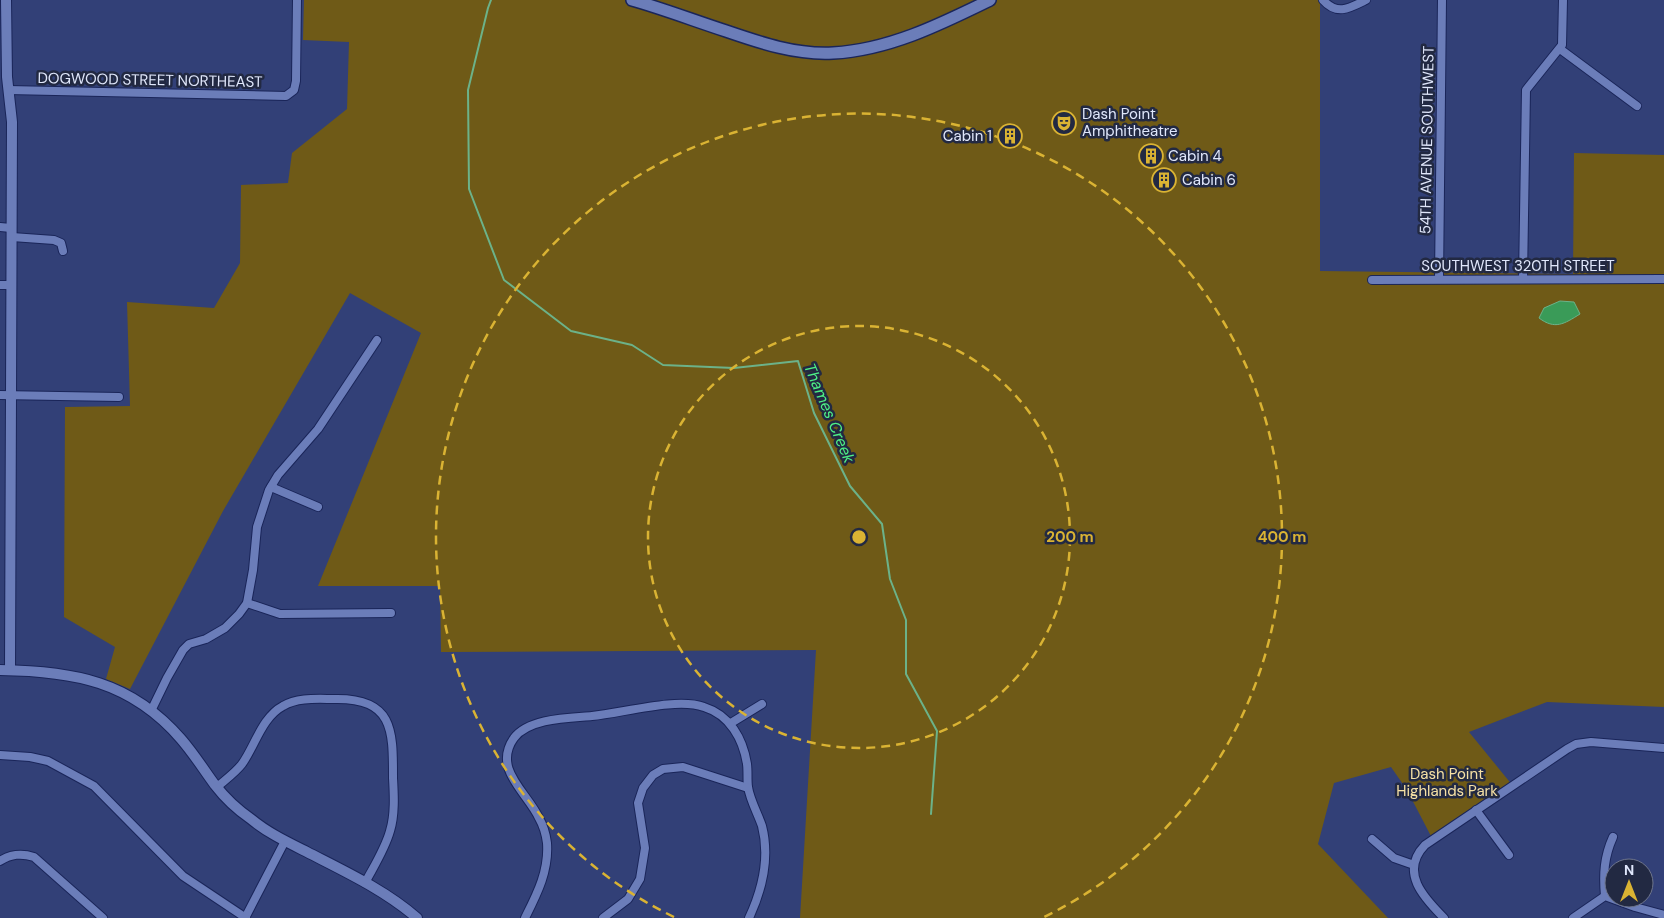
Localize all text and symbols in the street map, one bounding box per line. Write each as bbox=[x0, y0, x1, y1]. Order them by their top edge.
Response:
street label: 54TH AVENUE SOUTHWEST bbox=[1415, 46, 1439, 234]
street label: DOGWOOD STREET NORTHEAST bbox=[37, 68, 263, 92]
place label: Dash Point Amphitheatre bbox=[1082, 104, 1178, 141]
theatre icon: Dash Point Amphitheatre bbox=[1051, 110, 1077, 136]
building icon: Cabin 1 bbox=[997, 123, 1023, 149]
place label: Cabin 1 bbox=[943, 126, 992, 146]
building icon: Cabin 4 bbox=[1138, 143, 1164, 169]
place label: Cabin 4 bbox=[1168, 146, 1222, 166]
building icon: Cabin 6 bbox=[1151, 167, 1177, 193]
place label: Cabin 6 bbox=[1182, 170, 1236, 190]
street label: SOUTHWEST 320TH STREET bbox=[1421, 256, 1615, 276]
water label: Thames Creek bbox=[799, 360, 860, 467]
text: 200 m bbox=[1046, 527, 1094, 547]
text: 400 m bbox=[1258, 527, 1306, 547]
centre of rings bbox=[850, 528, 868, 546]
park label: Dash Point Highlands Park bbox=[1396, 764, 1498, 801]
north arrow bbox=[1604, 858, 1654, 908]
text: N bbox=[1624, 861, 1634, 879]

